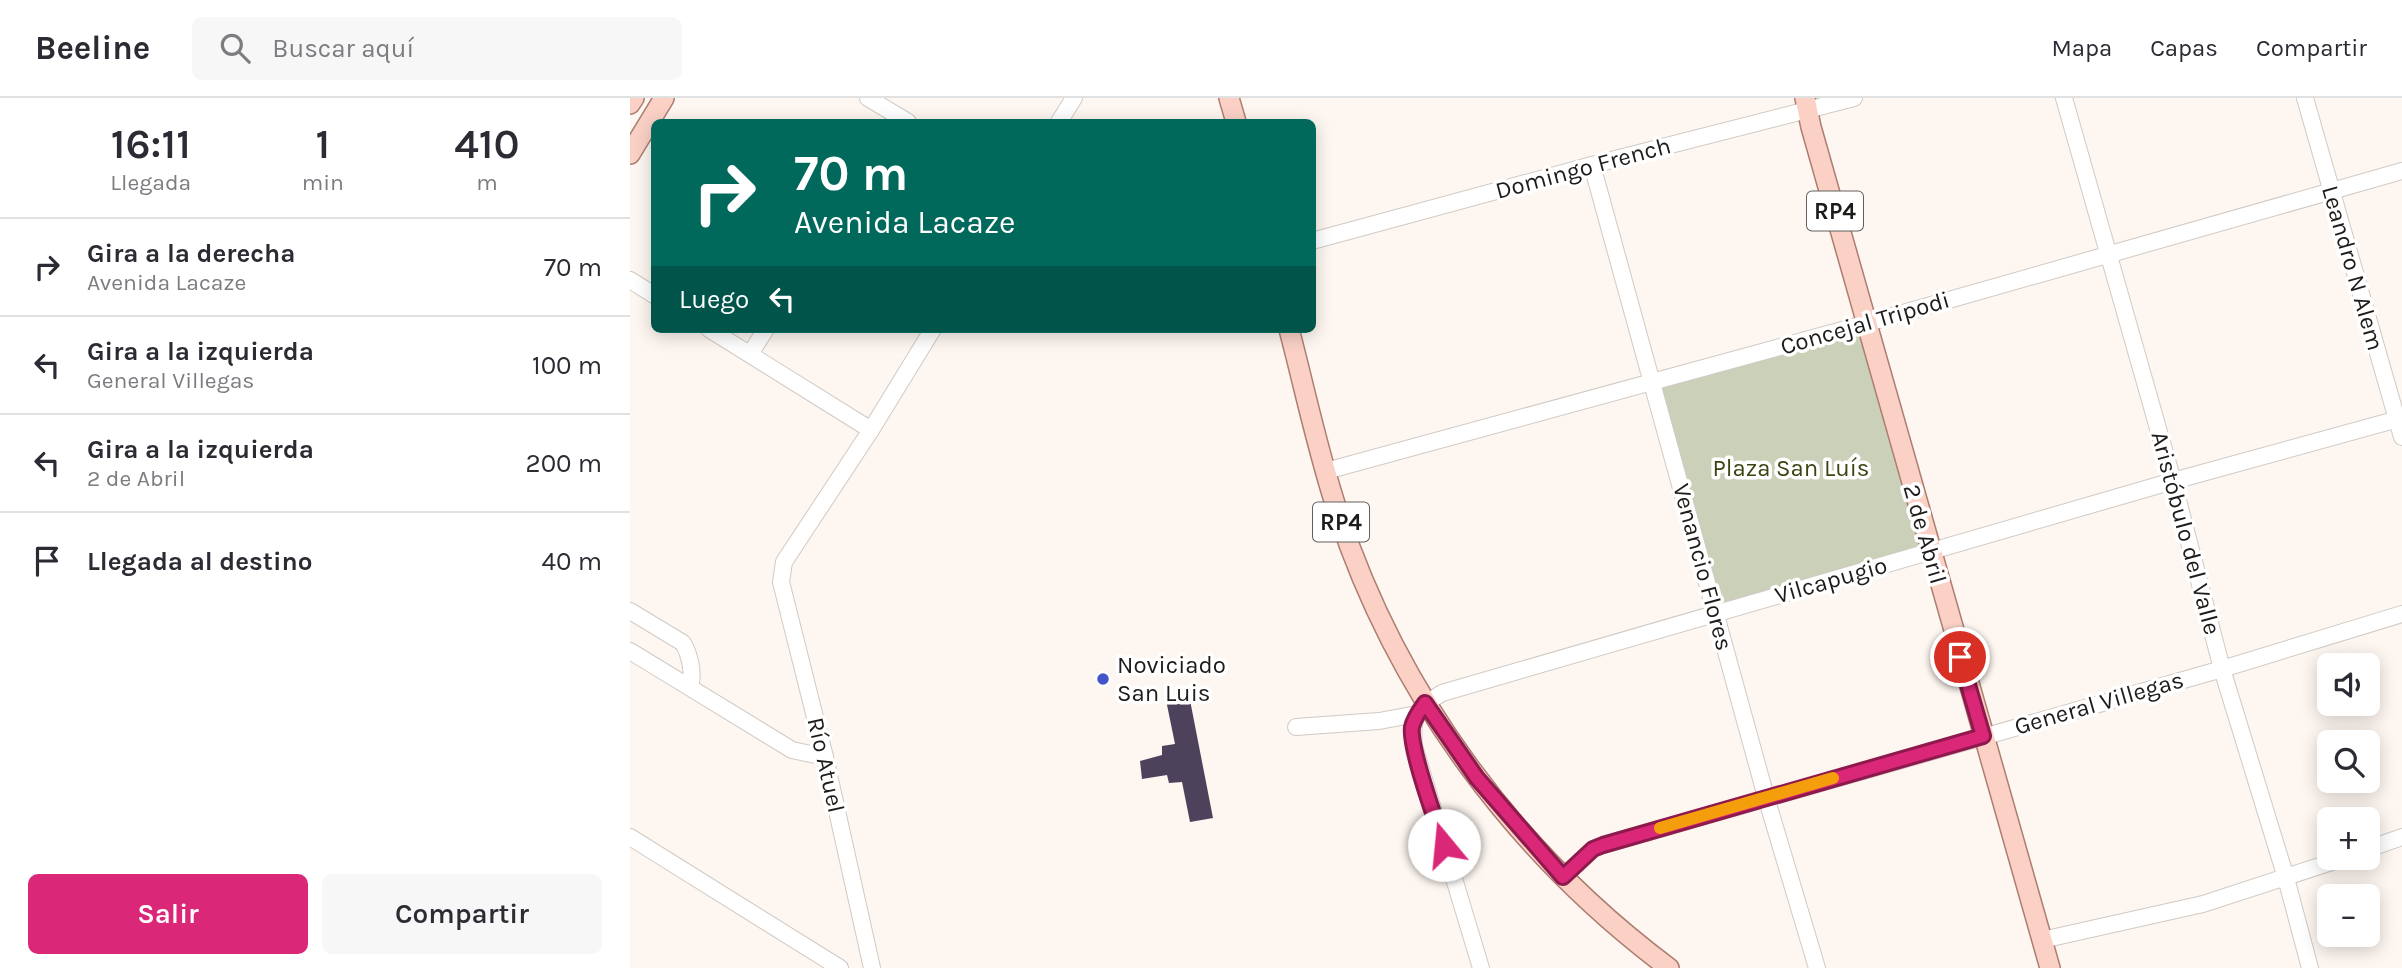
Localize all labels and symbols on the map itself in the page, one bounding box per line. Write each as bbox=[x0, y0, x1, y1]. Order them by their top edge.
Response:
street label: Domingo French bbox=[1492, 131, 1674, 205]
street label: Leandro N Alem bbox=[2316, 182, 2390, 354]
road number: RP4 bbox=[1807, 192, 1863, 230]
street label: Concejal Tripodi bbox=[1777, 285, 1953, 361]
street label: Aristóbulo del Valle bbox=[2145, 428, 2227, 638]
park label: Plaza San Luís bbox=[1713, 454, 1869, 482]
street label: Venancio Flores bbox=[1667, 480, 1739, 654]
street label: 2 de Abril bbox=[1897, 481, 1953, 587]
road number: RP4 bbox=[1313, 502, 1369, 542]
street label: Vilcapugio bbox=[1772, 551, 1890, 609]
pin bbox=[1930, 627, 1990, 687]
place label: Noviciado San Luis bbox=[1117, 651, 1226, 707]
street label: General Villegas bbox=[2011, 665, 2187, 741]
marker: Noviciado San Luis bbox=[1095, 671, 1111, 687]
street label: Río Atuel bbox=[801, 715, 851, 815]
position arrow bbox=[1407, 808, 1481, 882]

